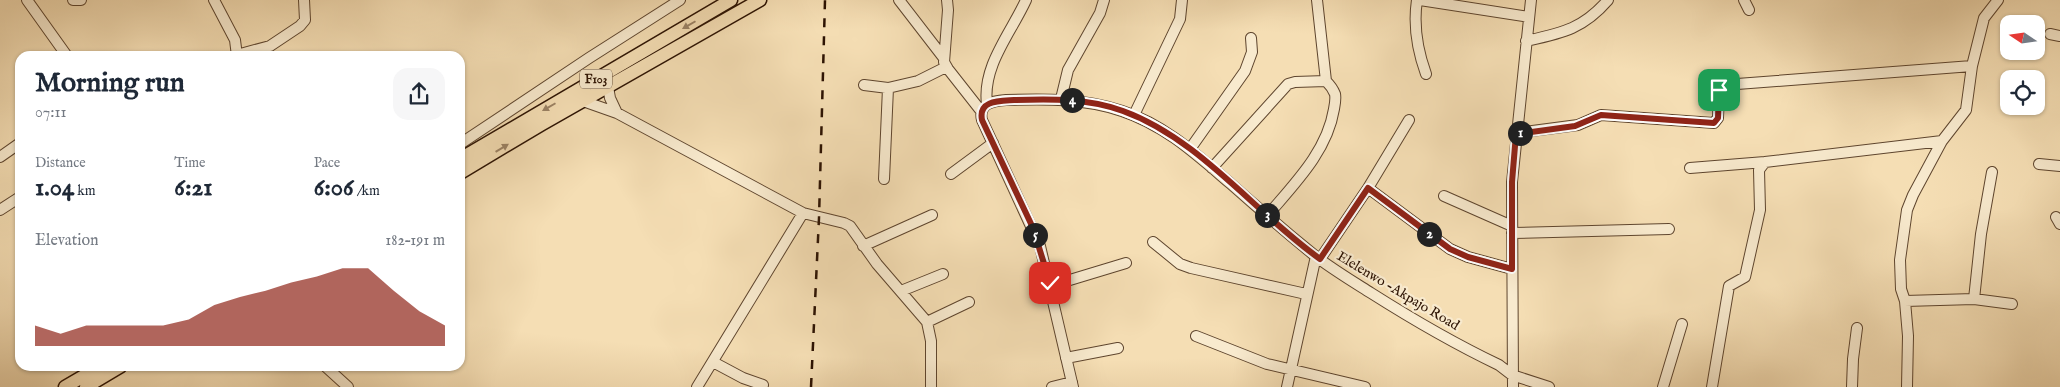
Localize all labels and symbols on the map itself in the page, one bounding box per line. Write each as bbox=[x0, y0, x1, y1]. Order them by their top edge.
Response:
north arrow bbox=[2000, 15, 2045, 60]
one-way arrow bbox=[683, 20, 696, 29]
pin bbox=[1698, 69, 1740, 111]
road number: F103 bbox=[580, 70, 612, 88]
pin: 4 bbox=[1060, 88, 1084, 112]
one-way arrow bbox=[542, 102, 556, 111]
pin: 1 bbox=[1508, 120, 1532, 146]
one-way arrow bbox=[495, 143, 508, 152]
pin: 3 bbox=[1254, 202, 1280, 228]
pin: 5 bbox=[1022, 222, 1048, 248]
pin: 2 bbox=[1416, 222, 1442, 246]
street label: Elelenwo -Akpajo Road bbox=[1333, 247, 1463, 335]
pin bbox=[1029, 262, 1071, 304]

